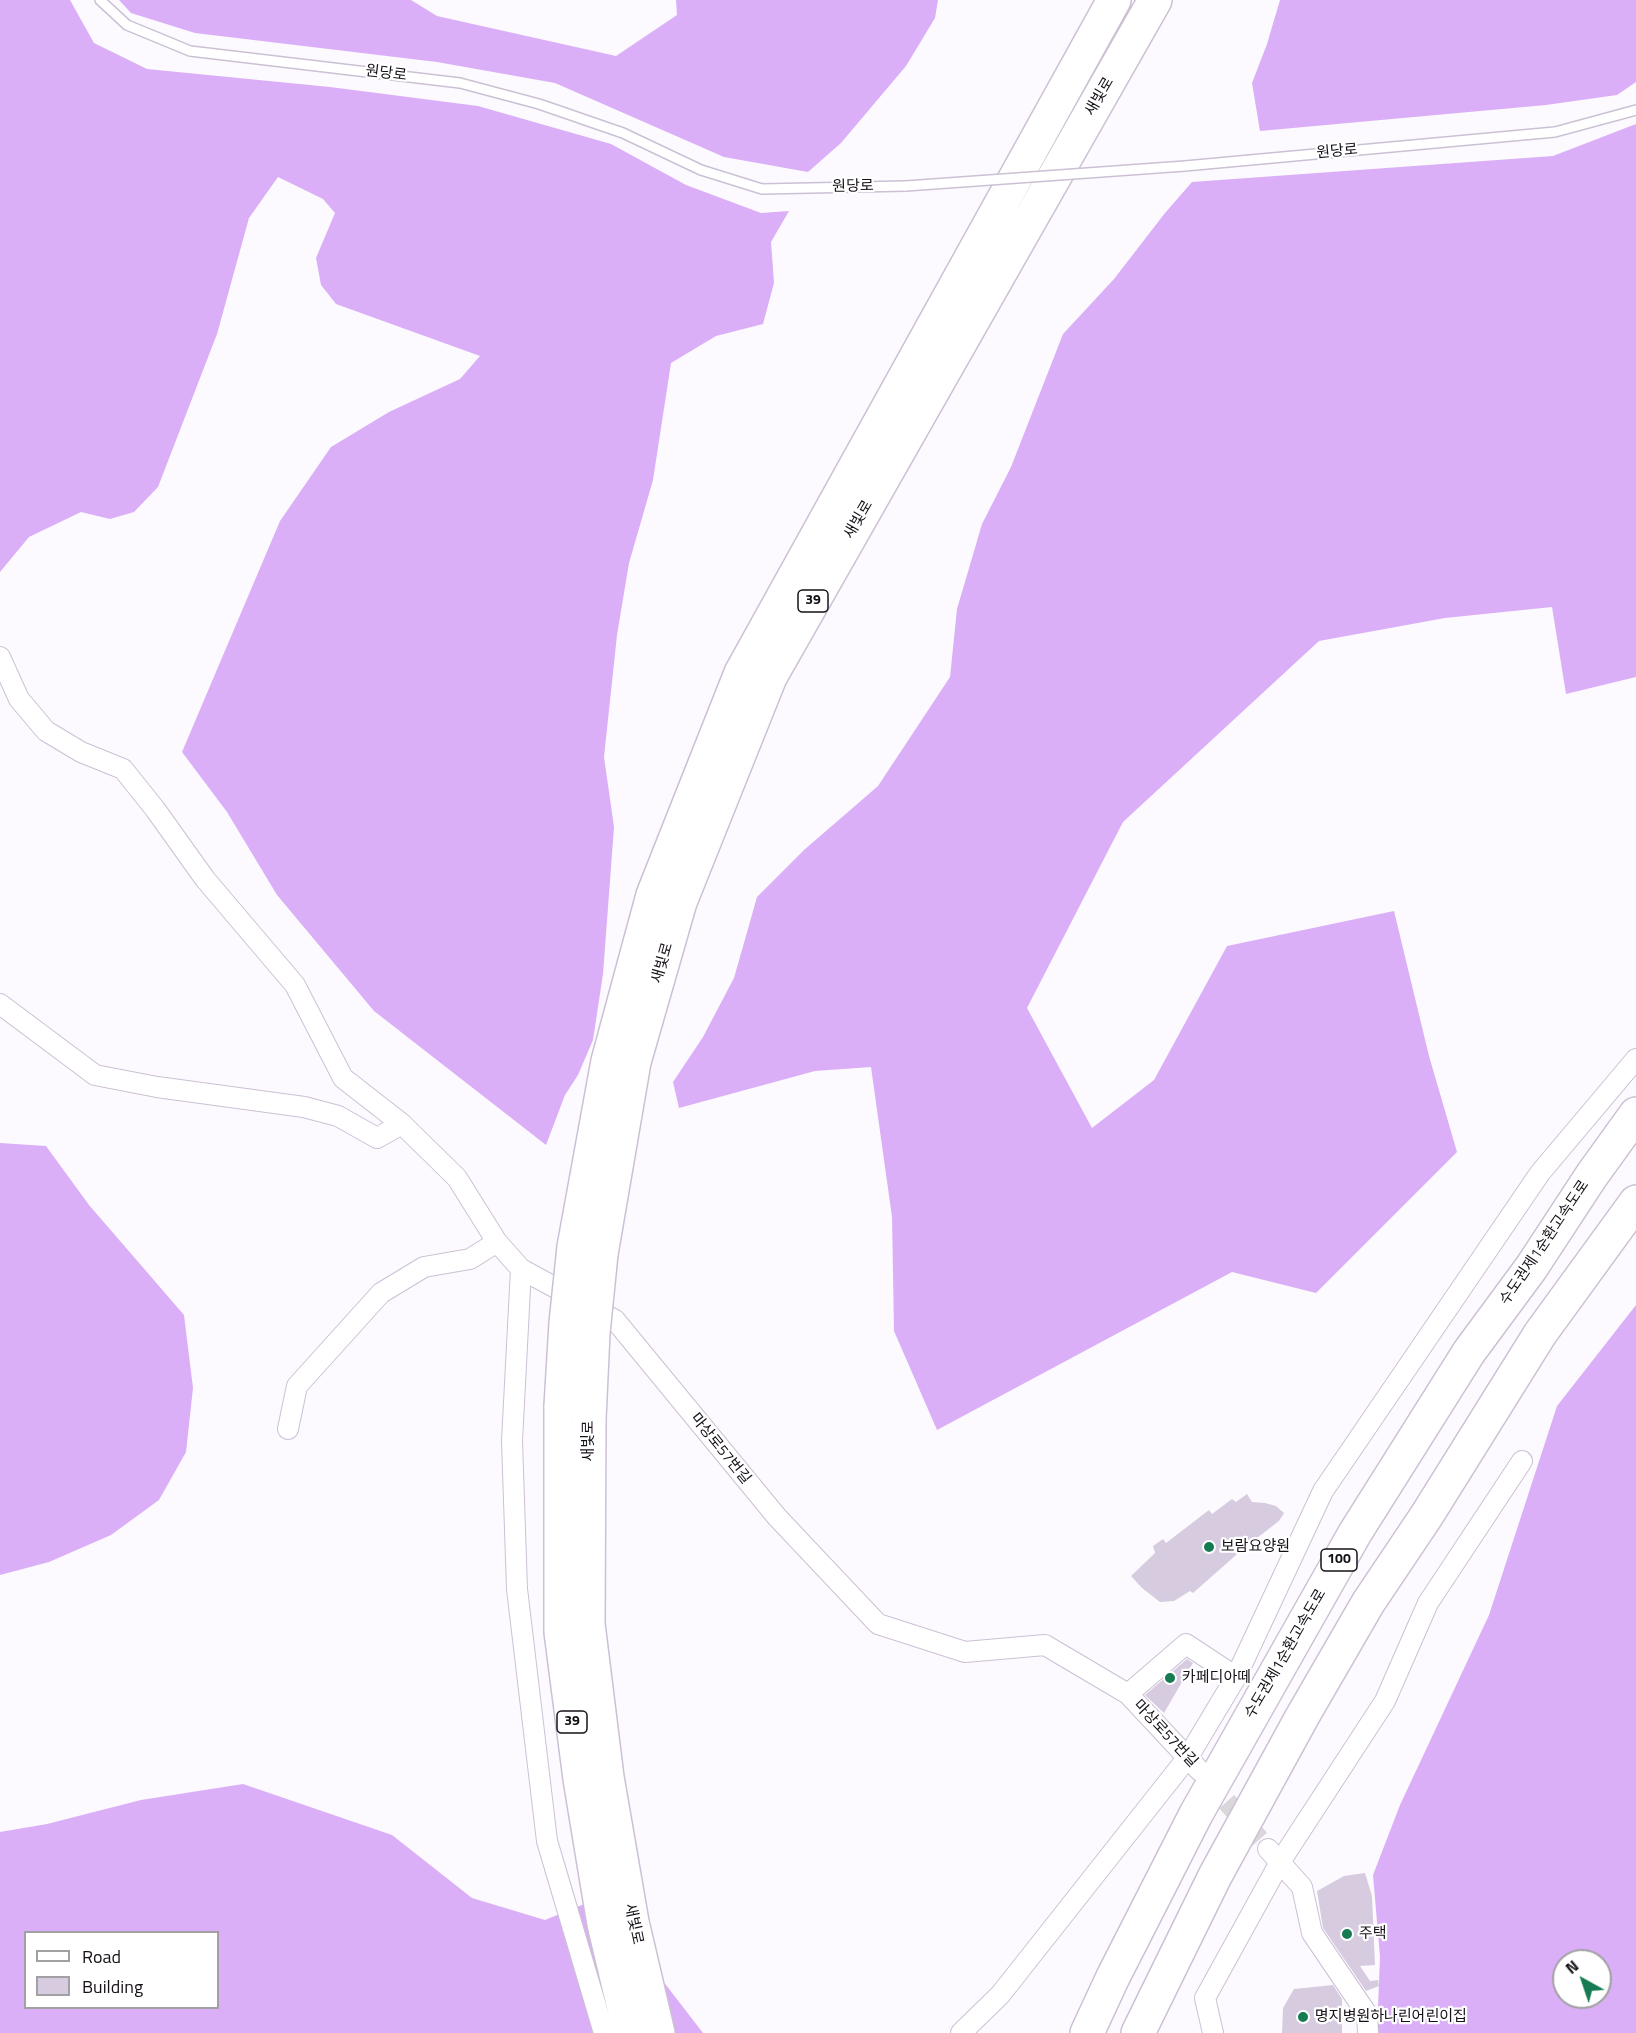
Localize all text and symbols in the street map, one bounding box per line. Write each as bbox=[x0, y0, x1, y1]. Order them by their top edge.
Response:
street label: 원당로 bbox=[364, 63, 408, 85]
street label: 새빛로 bbox=[1082, 75, 1118, 119]
street label: 원당로 bbox=[1316, 141, 1358, 163]
street label: 원당로 bbox=[832, 178, 874, 196]
street label: 새빛로 bbox=[841, 498, 877, 542]
road number: 39 bbox=[798, 590, 828, 612]
street label: 새빛로 bbox=[649, 941, 677, 985]
street label: 수도권제1순환고속도로 bbox=[1497, 1177, 1593, 1309]
street label: 마상로57번길 bbox=[686, 1410, 754, 1488]
street label: 새빛로 bbox=[580, 1420, 598, 1462]
place label: 보람요양원 bbox=[1221, 1538, 1290, 1556]
marker: 보람요양원 bbox=[1202, 1540, 1216, 1554]
road number: 100 bbox=[1321, 1549, 1357, 1571]
street label: 수도권제1순환고속도로 bbox=[1242, 1586, 1330, 1722]
place label: 카페디아떼 bbox=[1182, 1669, 1251, 1687]
marker: 카페디아떼 bbox=[1163, 1671, 1177, 1685]
street label: 마상로57번길 bbox=[1129, 1696, 1201, 1772]
road number: 39 bbox=[557, 1711, 587, 1733]
street label: 새빛로 bbox=[620, 1902, 646, 1946]
place label: 주택 bbox=[1359, 1925, 1387, 1943]
marker: 주택 bbox=[1340, 1927, 1354, 1941]
legend bbox=[24, 1931, 219, 2009]
text: Road bbox=[82, 1943, 121, 1970]
north arrow bbox=[1552, 1949, 1612, 2009]
text: N bbox=[1560, 1954, 1584, 1980]
text: Building bbox=[82, 1973, 143, 2000]
place label: 명지병원하나린어린이집 bbox=[1315, 2008, 1467, 2026]
marker: 명지병원하나린어린이집 bbox=[1296, 2010, 1310, 2024]

